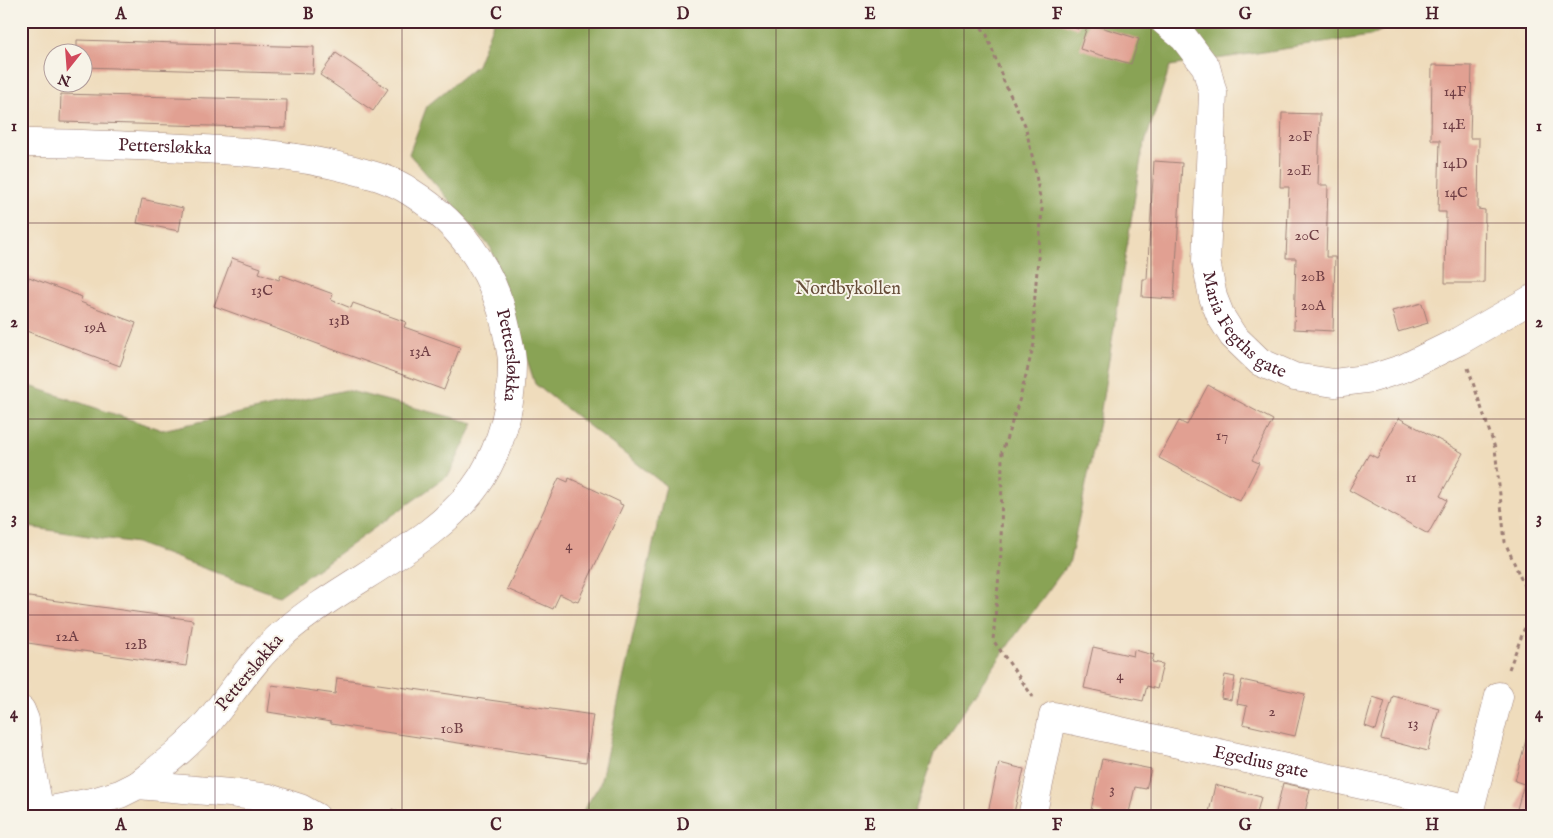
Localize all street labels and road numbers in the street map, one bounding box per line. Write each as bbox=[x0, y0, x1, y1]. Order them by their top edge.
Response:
street label: Pettersløkka bbox=[118, 134, 213, 161]
street label: Maria Fegths gate bbox=[1197, 269, 1290, 384]
street label: Pettersløkka bbox=[490, 306, 524, 403]
street label: Pettersløkka bbox=[211, 630, 289, 716]
street label: Egedius gate bbox=[1211, 741, 1310, 784]

